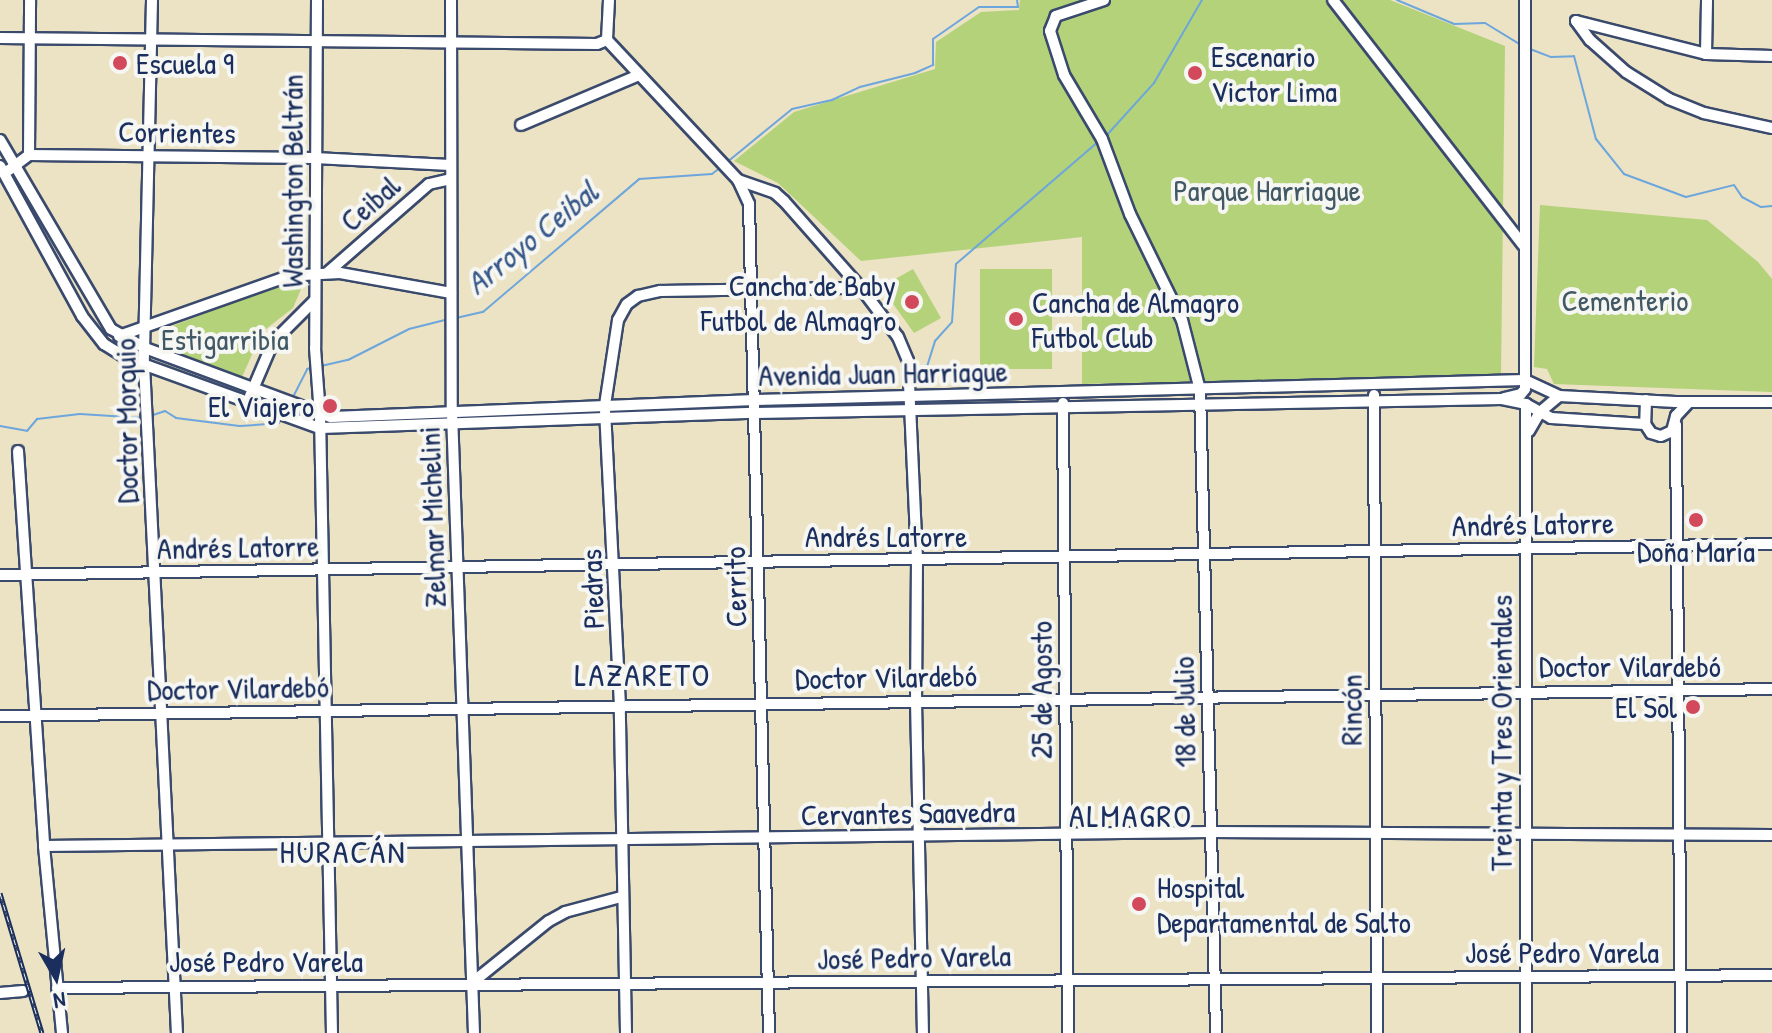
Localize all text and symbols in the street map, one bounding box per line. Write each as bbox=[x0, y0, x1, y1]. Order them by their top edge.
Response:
place label: Escenario Victor Lima bbox=[1211, 38, 1337, 108]
place label: Escuela 9 bbox=[136, 45, 234, 81]
marker: Escuela 9 bbox=[111, 54, 129, 72]
marker: Escenario Victor Lima bbox=[1186, 64, 1204, 82]
street label: Washington Beltrán bbox=[274, 74, 310, 288]
street label: Corrientes bbox=[118, 113, 236, 151]
street label: Ceibal bbox=[333, 167, 407, 239]
park label: Parque Harriague bbox=[1173, 172, 1361, 208]
water label: Arroyo Ceibal bbox=[458, 173, 606, 303]
place label: Cancha de Baby Futbol de Almagro bbox=[701, 267, 896, 338]
park label: Cementerio bbox=[1562, 282, 1688, 318]
place label: Cancha de Almagro Futbol Club bbox=[1032, 284, 1239, 354]
marker: Cancha de Baby Futbol de Almagro bbox=[903, 293, 921, 311]
marker: Cancha de Almagro Futbol Club bbox=[1007, 310, 1025, 328]
park label: Estigarribia bbox=[161, 321, 289, 357]
street label: Doctor Morquio bbox=[107, 338, 145, 504]
street label: Avenida Juan Harriague bbox=[758, 353, 1008, 393]
place label: El Viajero bbox=[208, 388, 314, 424]
marker: El Viajero bbox=[321, 397, 339, 415]
street label: Zelmar Michelini bbox=[411, 426, 453, 608]
street label: Andrés Latorre bbox=[1452, 505, 1614, 543]
marker: Doña María bbox=[1687, 511, 1705, 529]
street label: Andrés Latorre bbox=[805, 518, 967, 554]
street label: Andrés Latorre bbox=[157, 528, 319, 566]
place label: Doña María bbox=[1637, 533, 1755, 569]
street label: Cerrito bbox=[716, 546, 754, 628]
street label: Piedras bbox=[573, 549, 611, 629]
street label: Treinta y Tres Orientales bbox=[1483, 595, 1519, 871]
street label: 25 de Agosto bbox=[1023, 621, 1059, 759]
street label: Doctor Vilardebó bbox=[1539, 648, 1721, 684]
district label: LAZARETO bbox=[575, 656, 711, 694]
street label: 18 de Julio bbox=[1165, 656, 1203, 768]
street label: Doctor Vilardebó bbox=[795, 657, 977, 697]
street label: Doctor Vilardebó bbox=[147, 668, 329, 708]
street label: Rincón bbox=[1333, 674, 1369, 746]
place label: El Sol bbox=[1615, 689, 1677, 725]
marker: El Sol bbox=[1684, 698, 1702, 716]
street label: Cervantes Saavedra bbox=[801, 793, 1015, 833]
district label: ALMAGRO bbox=[1069, 797, 1193, 835]
district label: HURACÁN bbox=[280, 833, 406, 871]
place label: Hospital Departamental de Salto bbox=[1157, 869, 1411, 940]
marker: Hospital Departamental de Salto bbox=[1128, 893, 1150, 915]
street label: José Pedro Varela bbox=[1465, 934, 1659, 970]
north arrow bbox=[16, 937, 96, 1017]
street label: José Pedro Varela bbox=[817, 937, 1011, 977]
street label: José Pedro Varela bbox=[169, 943, 363, 979]
text: N bbox=[52, 985, 68, 1016]

